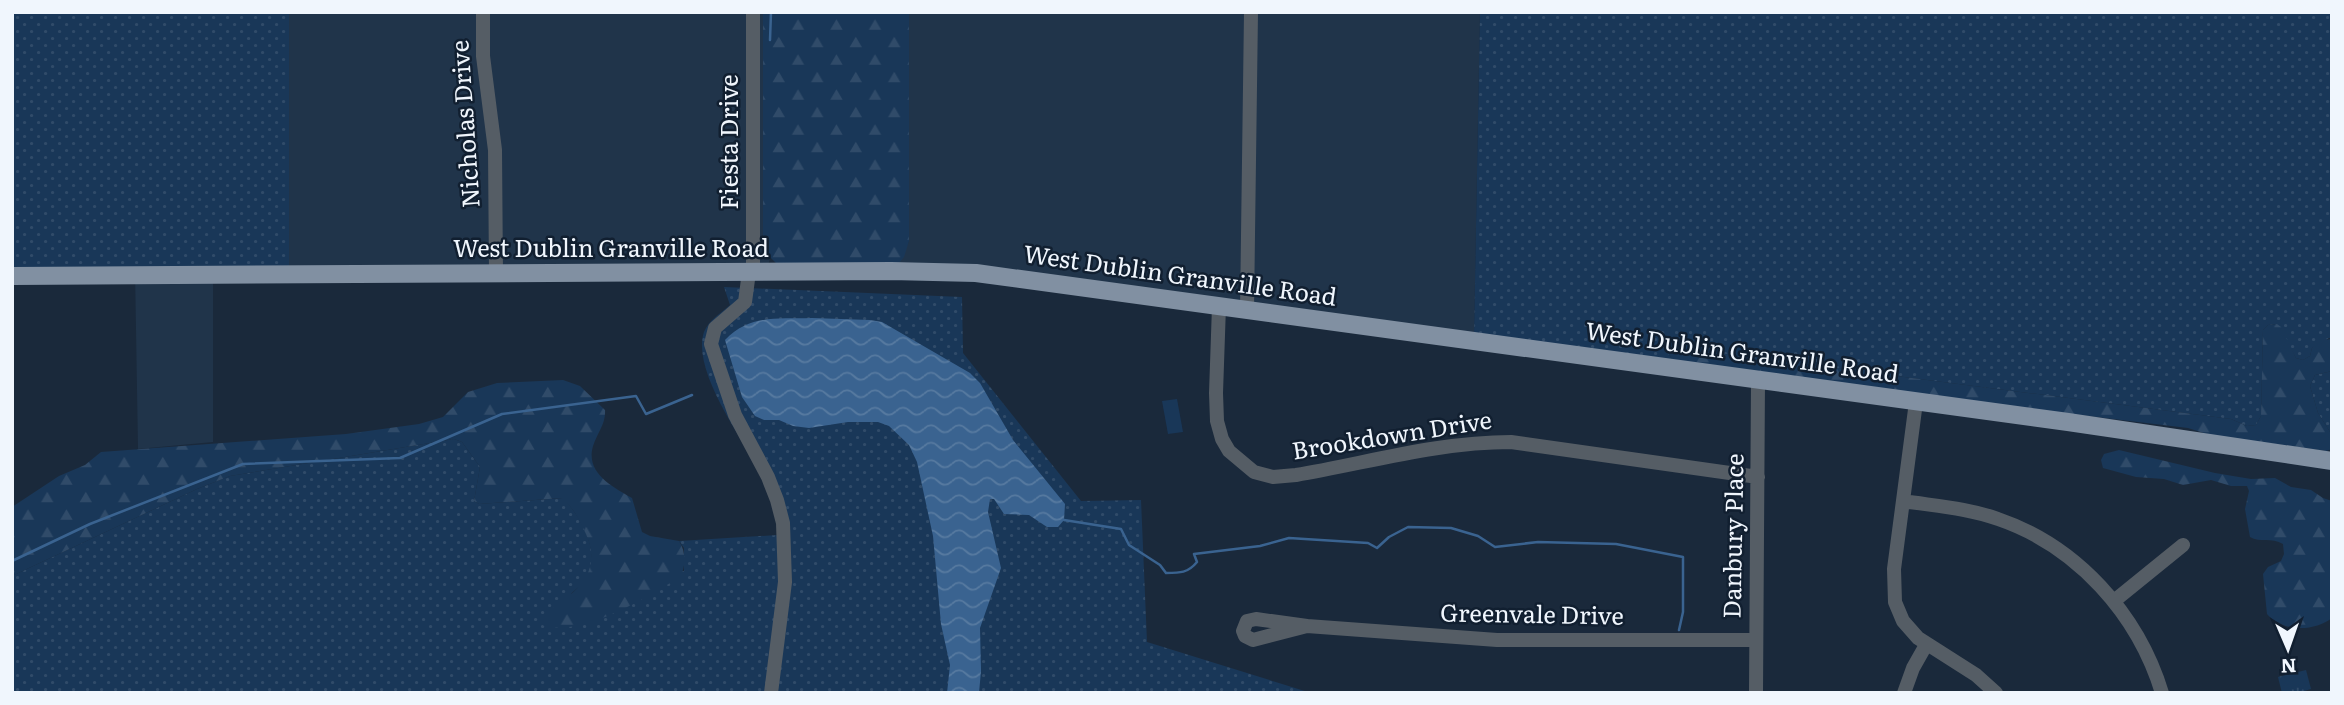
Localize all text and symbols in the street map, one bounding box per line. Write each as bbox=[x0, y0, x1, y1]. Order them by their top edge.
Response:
street label: Nicholas Drive bbox=[440, 39, 487, 209]
street label: Fiesta Drive bbox=[710, 74, 745, 210]
street label: West Dublin Granville Road bbox=[453, 229, 769, 264]
street label: West Dublin Granville Road bbox=[1022, 234, 1339, 313]
street label: West Dublin Granville Road bbox=[1584, 311, 1901, 390]
street label: Brookdown Drive bbox=[1289, 400, 1494, 467]
street label: Danbury Place bbox=[1713, 453, 1750, 619]
street label: Greenvale Drive bbox=[1440, 593, 1624, 632]
north arrow bbox=[2253, 614, 2323, 684]
text: N bbox=[2280, 653, 2297, 681]

